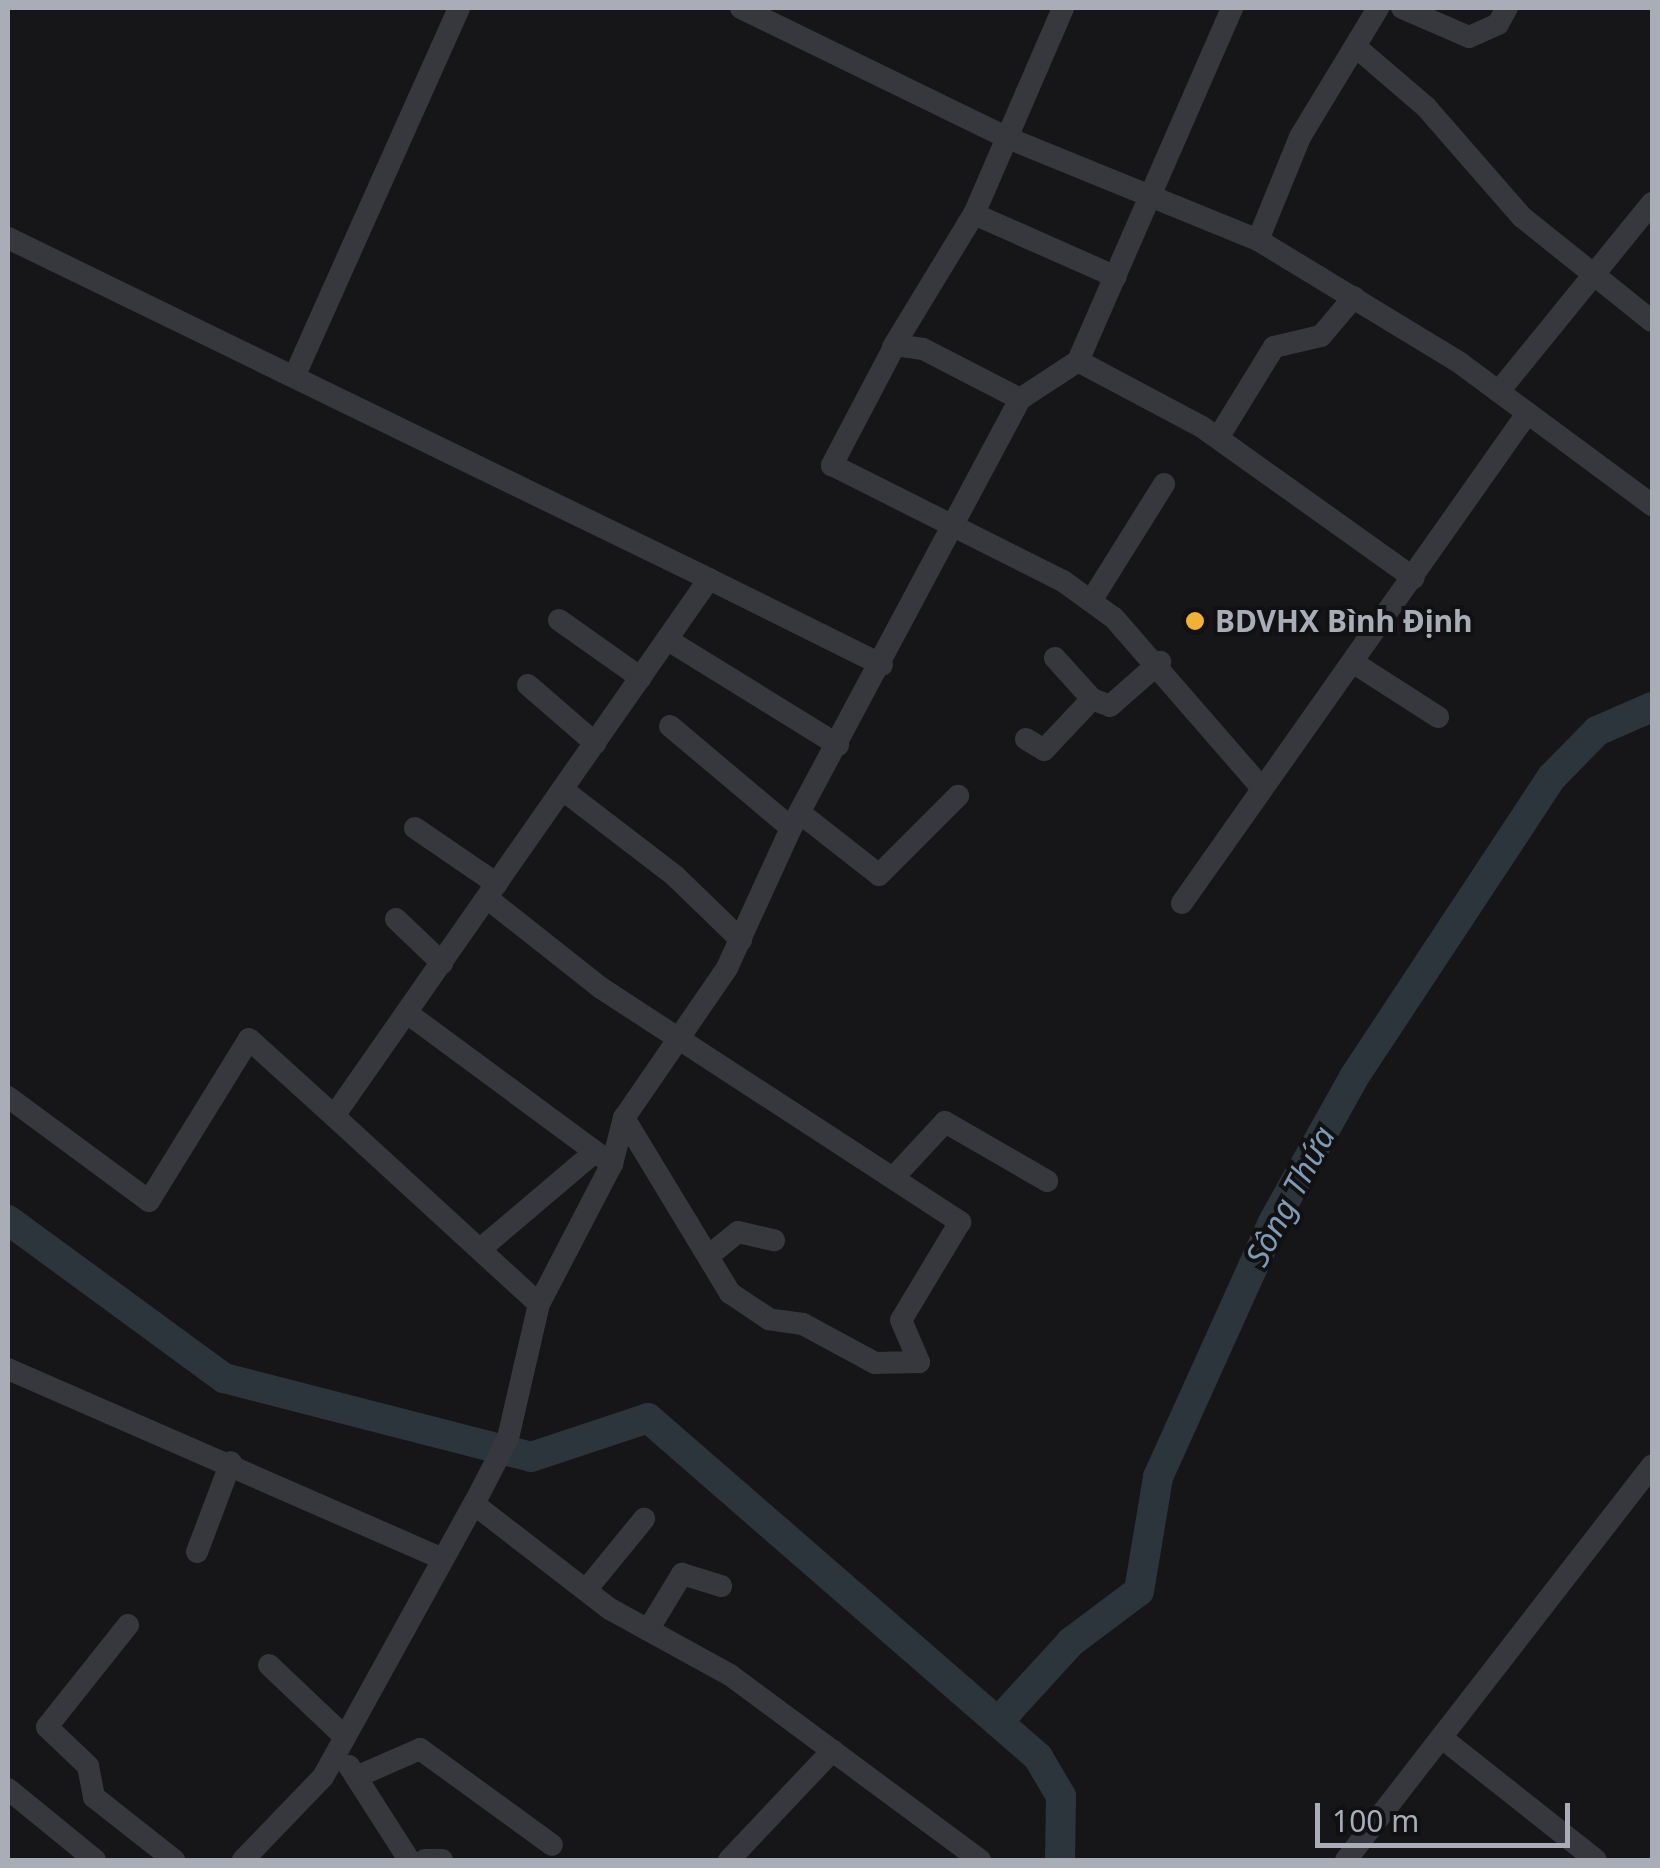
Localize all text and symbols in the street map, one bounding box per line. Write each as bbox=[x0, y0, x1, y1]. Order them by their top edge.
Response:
place label: BDVHX Bình Định bbox=[1215, 603, 1473, 639]
marker: BDVHX Bình Định bbox=[1184, 610, 1206, 632]
water label: Sông Thứa bbox=[1237, 1120, 1343, 1272]
scale bar bbox=[1320, 1783, 1575, 1845]
text: 100 m bbox=[1332, 1800, 1419, 1841]

